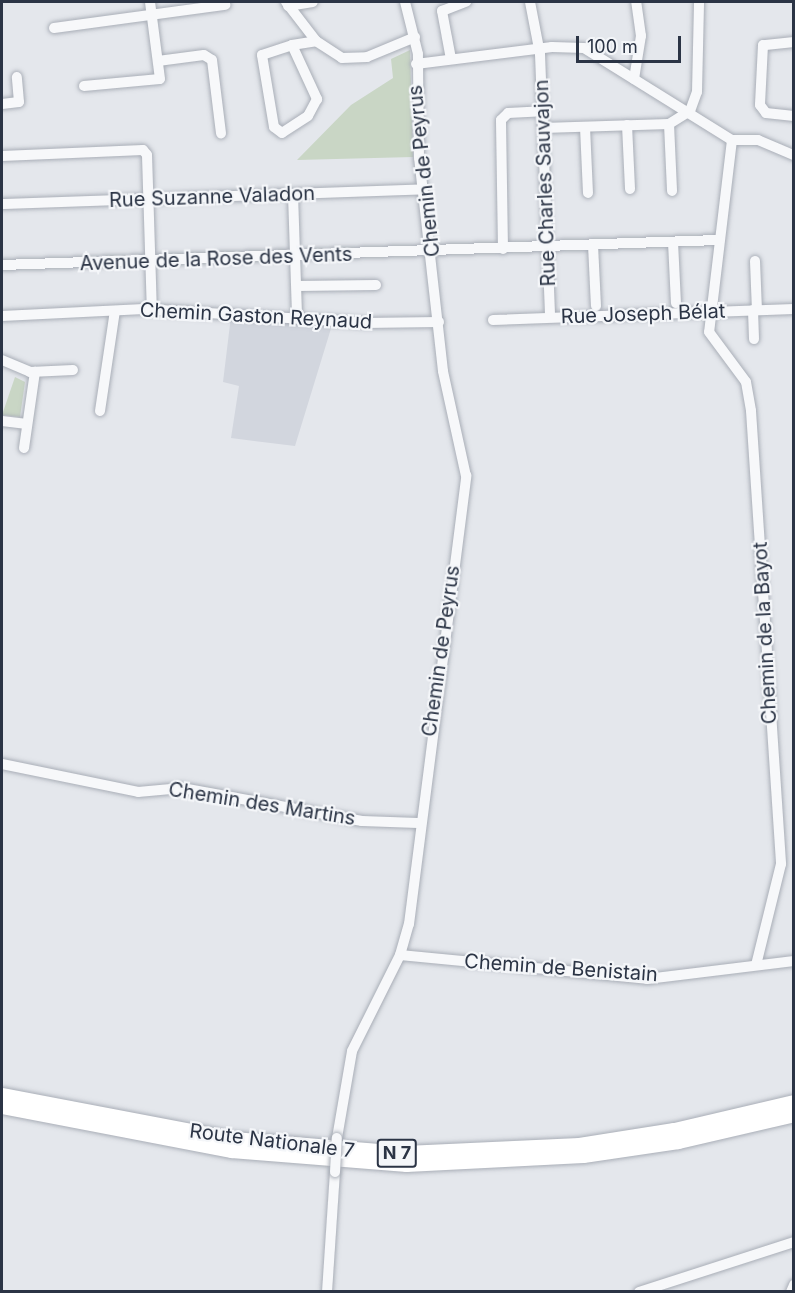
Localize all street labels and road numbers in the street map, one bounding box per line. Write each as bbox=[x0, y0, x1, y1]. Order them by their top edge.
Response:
street label: Rue Charles Sauvajon bbox=[529, 79, 561, 287]
street label: Chemin de Peyrus bbox=[403, 84, 445, 258]
street label: Rue Suzanne Valadon bbox=[109, 181, 315, 213]
street label: Avenue de la Rose des Vents bbox=[79, 242, 353, 276]
street label: Chemin Gaston Reynaud bbox=[139, 298, 373, 334]
street label: Rue Joseph Bélat bbox=[560, 299, 726, 329]
street label: Chemin de la Bayot bbox=[748, 541, 782, 725]
street label: Chemin de Peyrus bbox=[417, 564, 465, 738]
street label: Chemin des Martins bbox=[167, 777, 357, 831]
street label: Chemin de Benistain bbox=[463, 949, 659, 987]
street label: Route Nationale 7 bbox=[188, 1119, 356, 1163]
road number: N 7 bbox=[376, 1138, 418, 1168]

